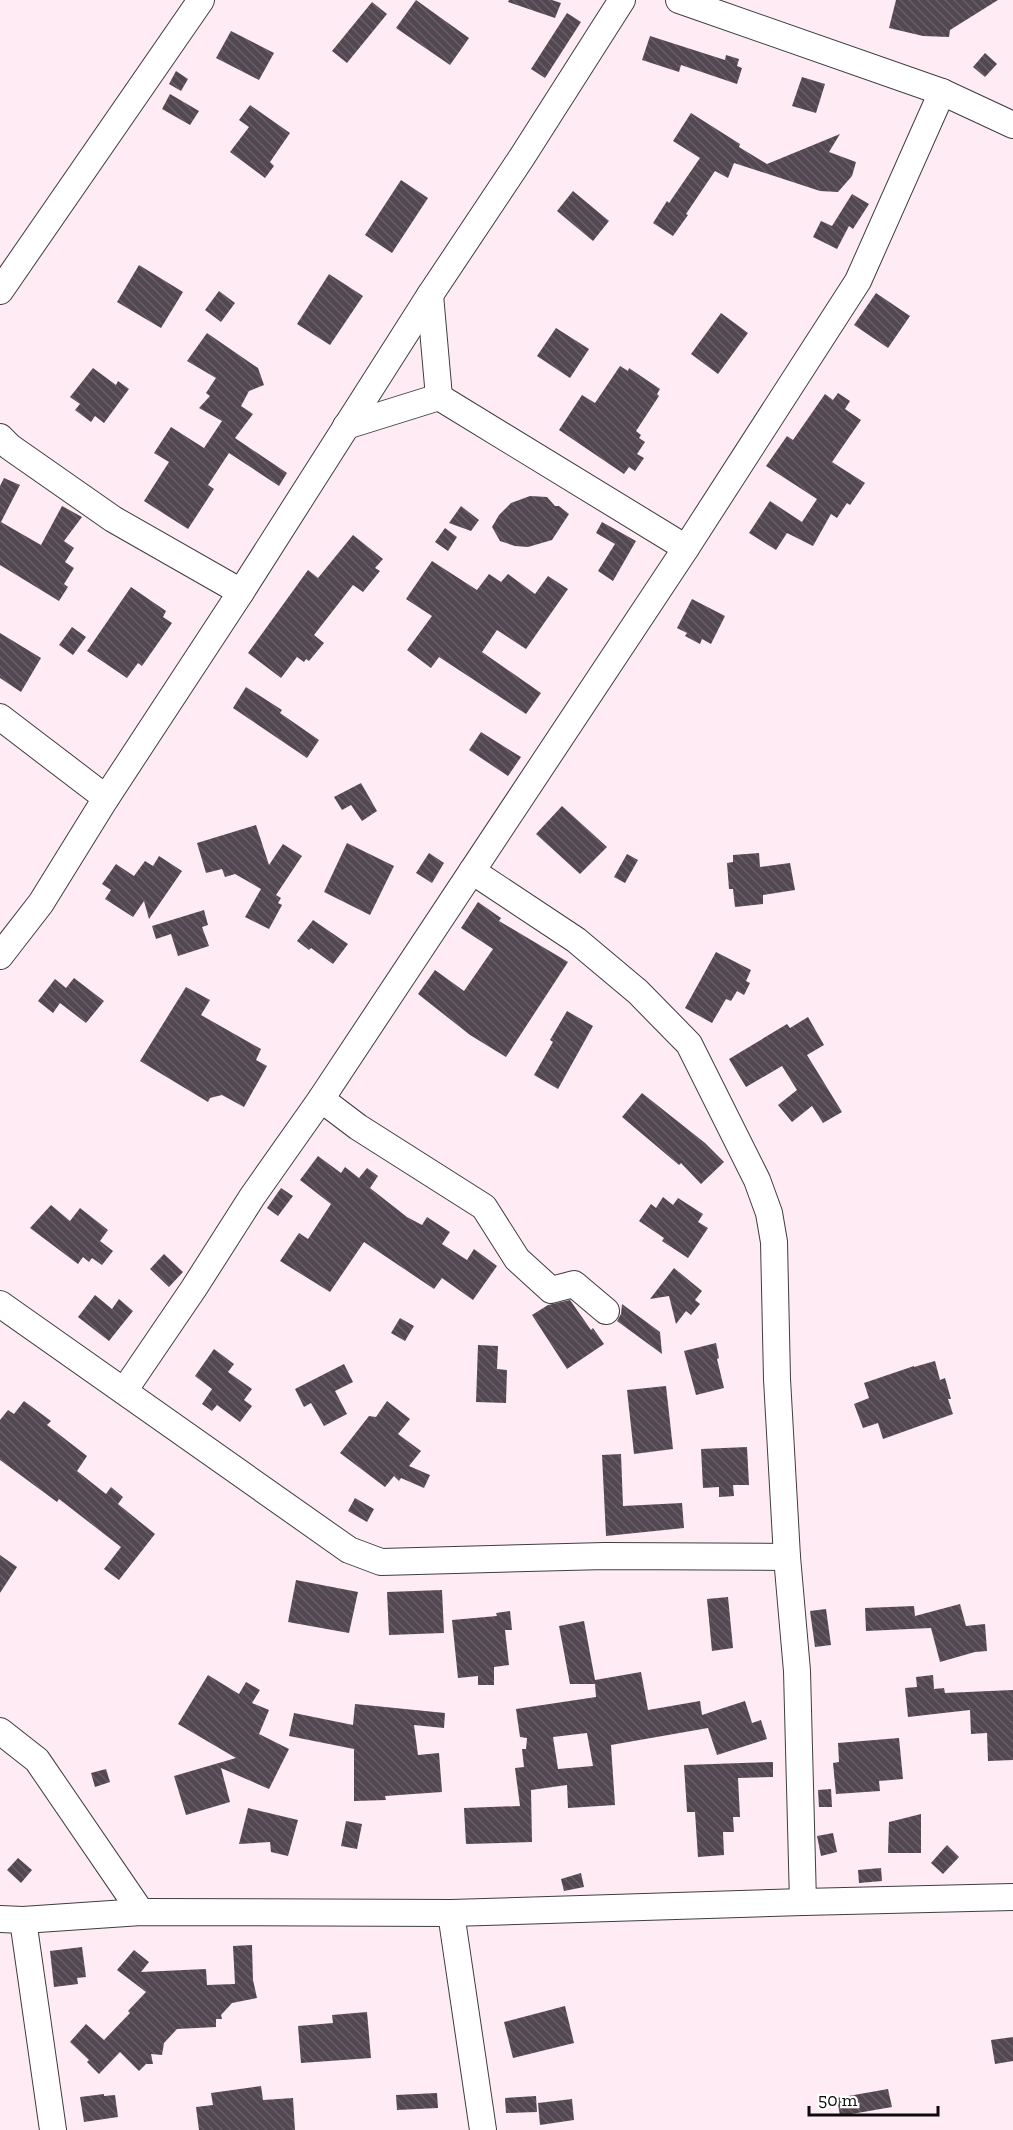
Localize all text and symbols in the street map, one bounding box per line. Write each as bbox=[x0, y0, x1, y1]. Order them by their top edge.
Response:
scale bar bbox=[809, 2079, 938, 2117]
text: 50 m bbox=[818, 2089, 858, 2111]

